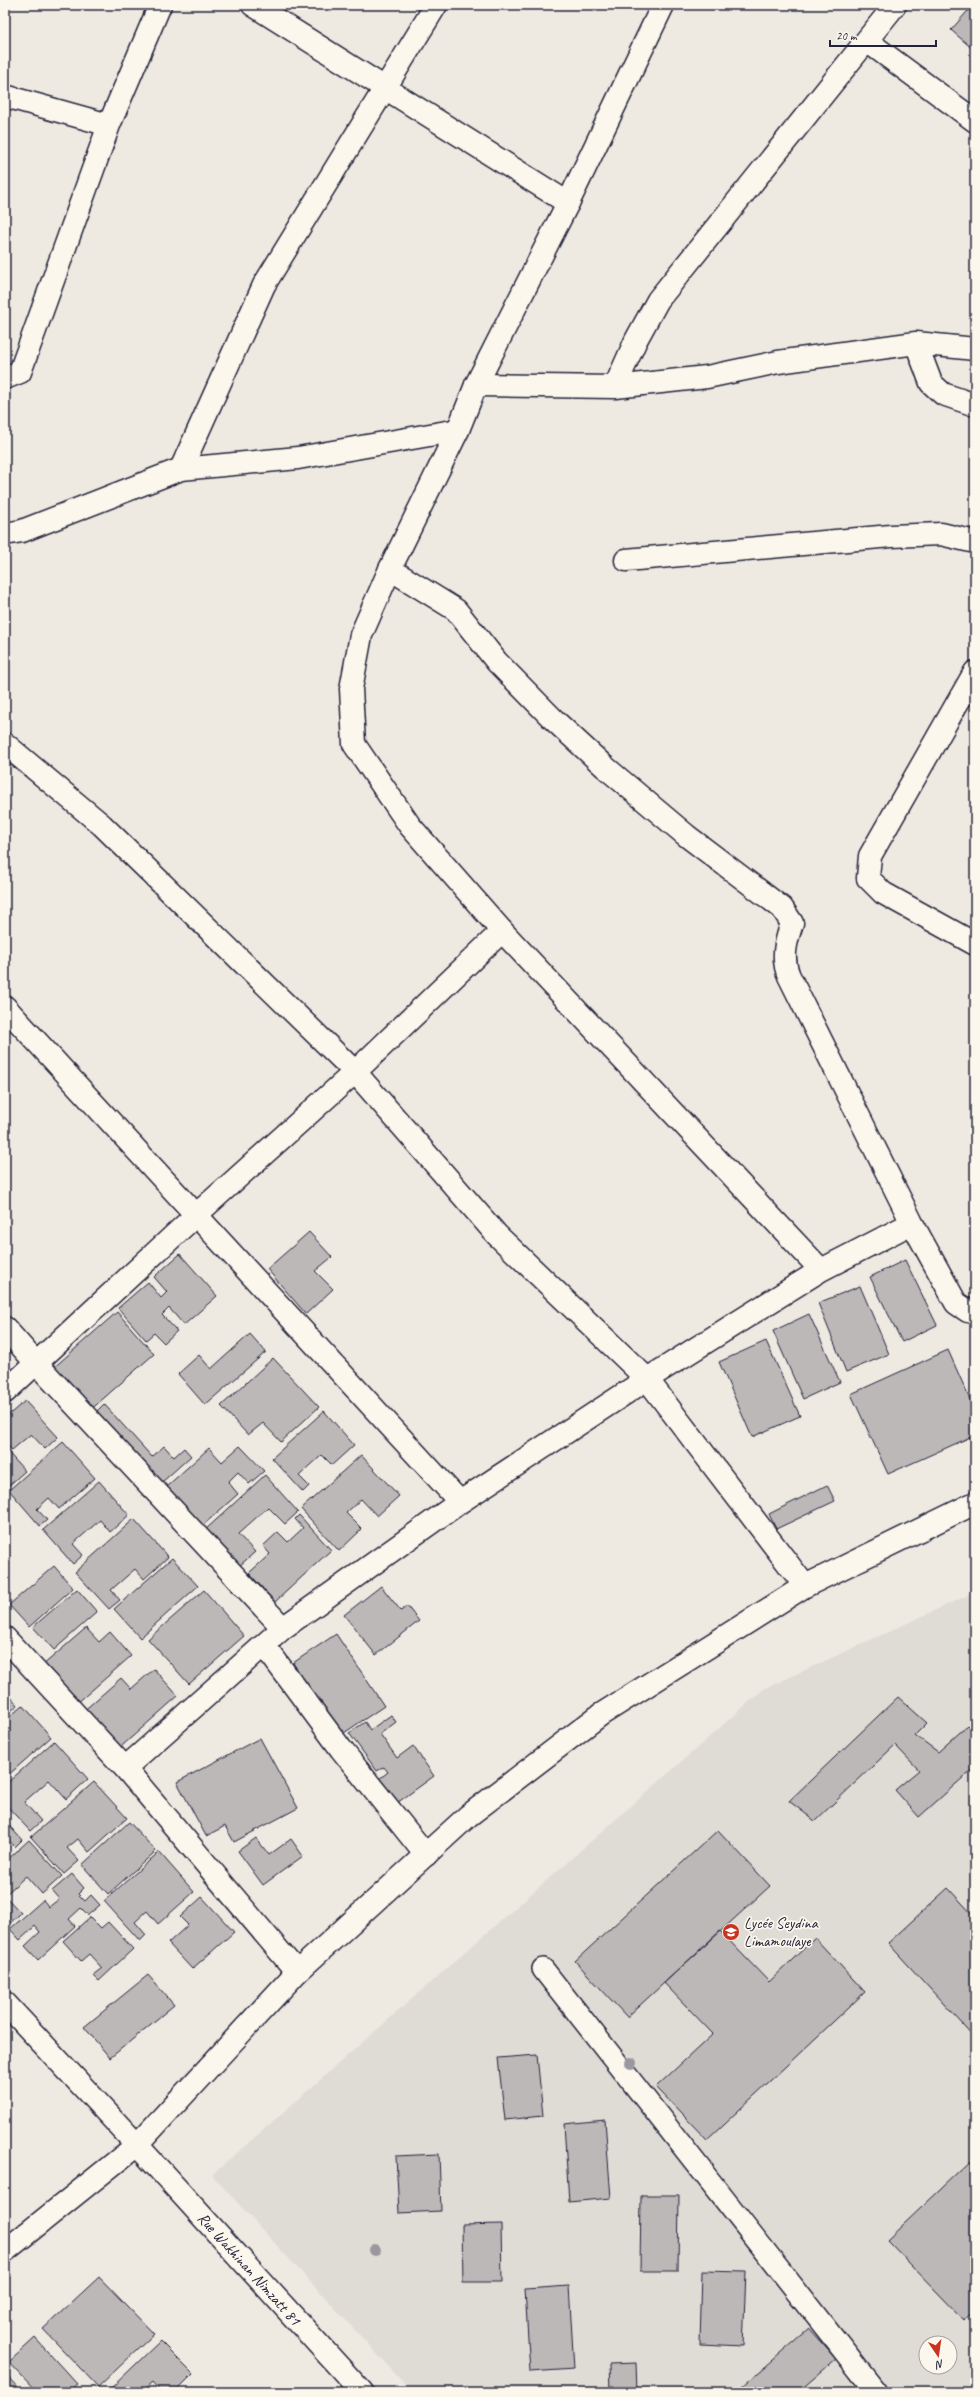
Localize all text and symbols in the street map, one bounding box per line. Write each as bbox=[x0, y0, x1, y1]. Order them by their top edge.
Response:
scale bar bbox=[830, 22, 936, 48]
text: 20 m bbox=[836, 28, 858, 44]
place label: Lycée Seydina Limamoulaye bbox=[744, 1913, 819, 1951]
school or university icon: Lycée Seydina Limamoulaye bbox=[721, 1922, 741, 1942]
street label: Rue Wakhinan Nimzatt 81 bbox=[193, 2208, 306, 2330]
north arrow bbox=[918, 2335, 958, 2375]
text: N bbox=[933, 2357, 945, 2373]

